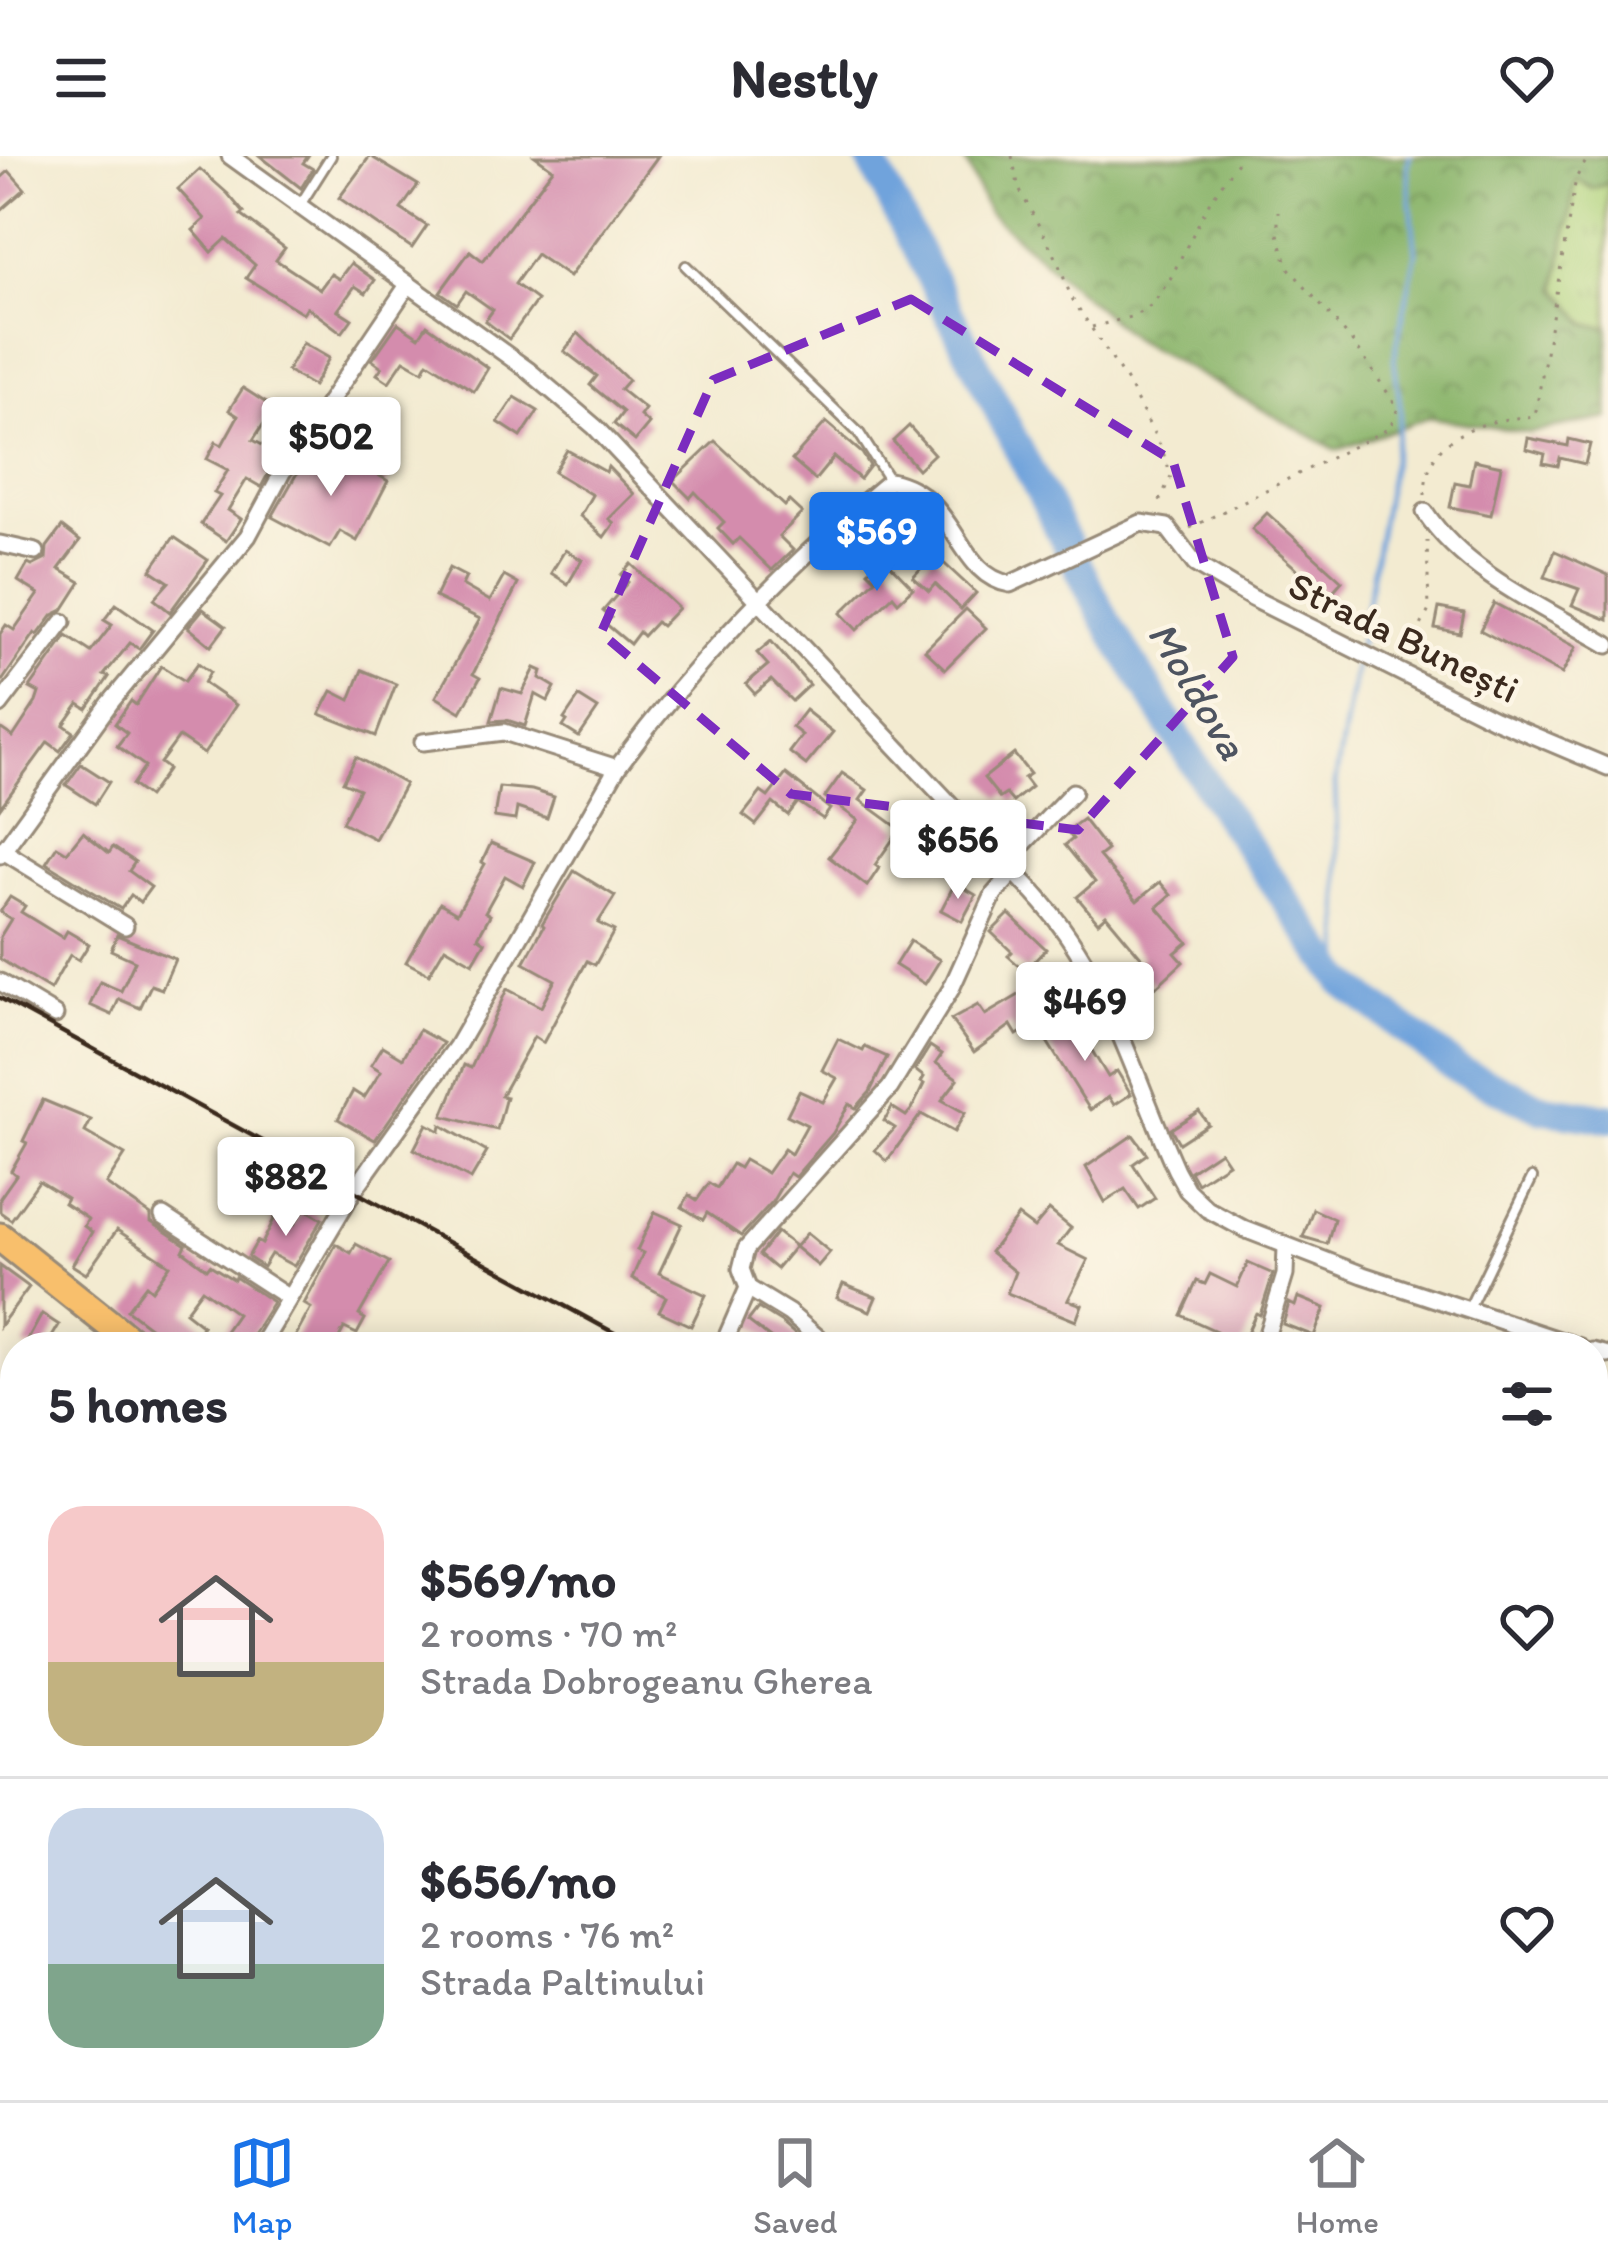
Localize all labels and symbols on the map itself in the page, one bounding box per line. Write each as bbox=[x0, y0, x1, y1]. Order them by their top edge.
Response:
pin: $502 bbox=[260, 397, 402, 499]
pin: $569 bbox=[806, 492, 948, 594]
street label: Strada Bunești bbox=[1281, 561, 1527, 713]
water label: Moldova bbox=[1137, 612, 1259, 768]
pin: $656 bbox=[887, 800, 1029, 902]
pin: $469 bbox=[1014, 962, 1156, 1064]
pin: $882 bbox=[215, 1137, 357, 1239]

